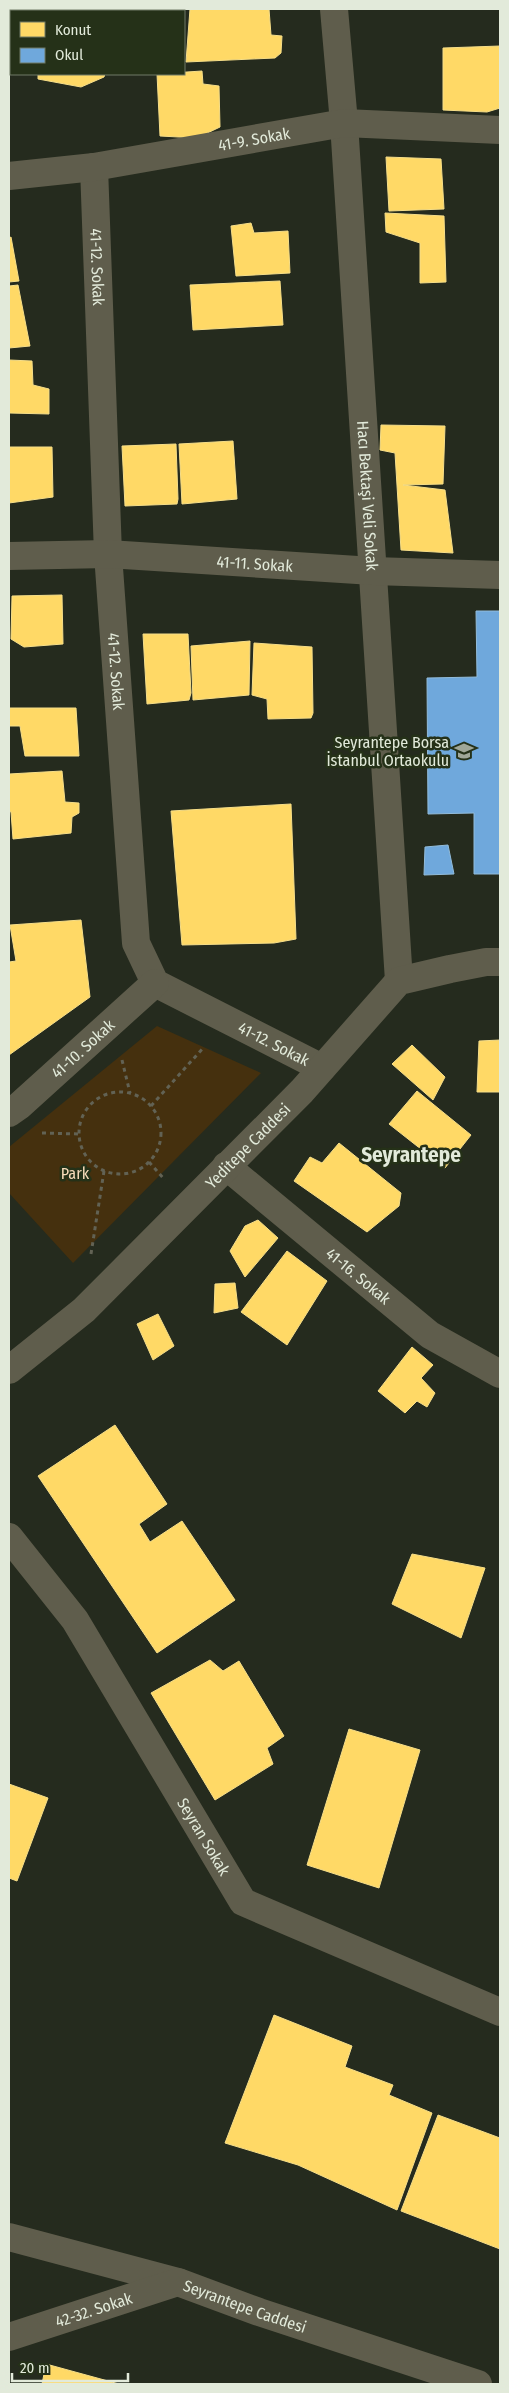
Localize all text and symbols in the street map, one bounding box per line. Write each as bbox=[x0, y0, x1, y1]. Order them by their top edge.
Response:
legend bbox=[10, 10, 185, 75]
text: Konut bbox=[55, 21, 91, 39]
text: Okul bbox=[55, 46, 83, 64]
street label: 41-9. Sokak bbox=[217, 123, 292, 154]
street label: 41-12. Sokak bbox=[87, 228, 109, 306]
street label: Hacı Bektaşi Veli Sokak bbox=[354, 420, 382, 572]
street label: 41-11. Sokak bbox=[216, 551, 294, 575]
street label: 41-12. Sokak bbox=[104, 632, 129, 711]
place label: Seyrantepe Borsa İstanbul Ortaokulu bbox=[326, 733, 449, 770]
school or university icon: Seyrantepe Borsa İstanbul Ortaokulu bbox=[453, 740, 475, 762]
street label: 41-10. Sokak bbox=[47, 1015, 119, 1082]
street label: 41-12. Sokak bbox=[235, 1018, 313, 1070]
street label: Yeditepe Caddesi bbox=[201, 1099, 294, 1192]
district label: Seyrantepe bbox=[361, 1142, 461, 1168]
park label: Park bbox=[61, 1164, 90, 1183]
street label: 41-16. Sokak bbox=[322, 1243, 395, 1308]
street label: Seyran Sokak bbox=[174, 1794, 235, 1879]
street label: Seyrantepe Caddesi bbox=[181, 2275, 309, 2336]
street label: 42-32. Sokak bbox=[53, 2288, 135, 2331]
scale bar bbox=[12, 2350, 129, 2382]
text: 20 m bbox=[20, 2359, 50, 2377]

